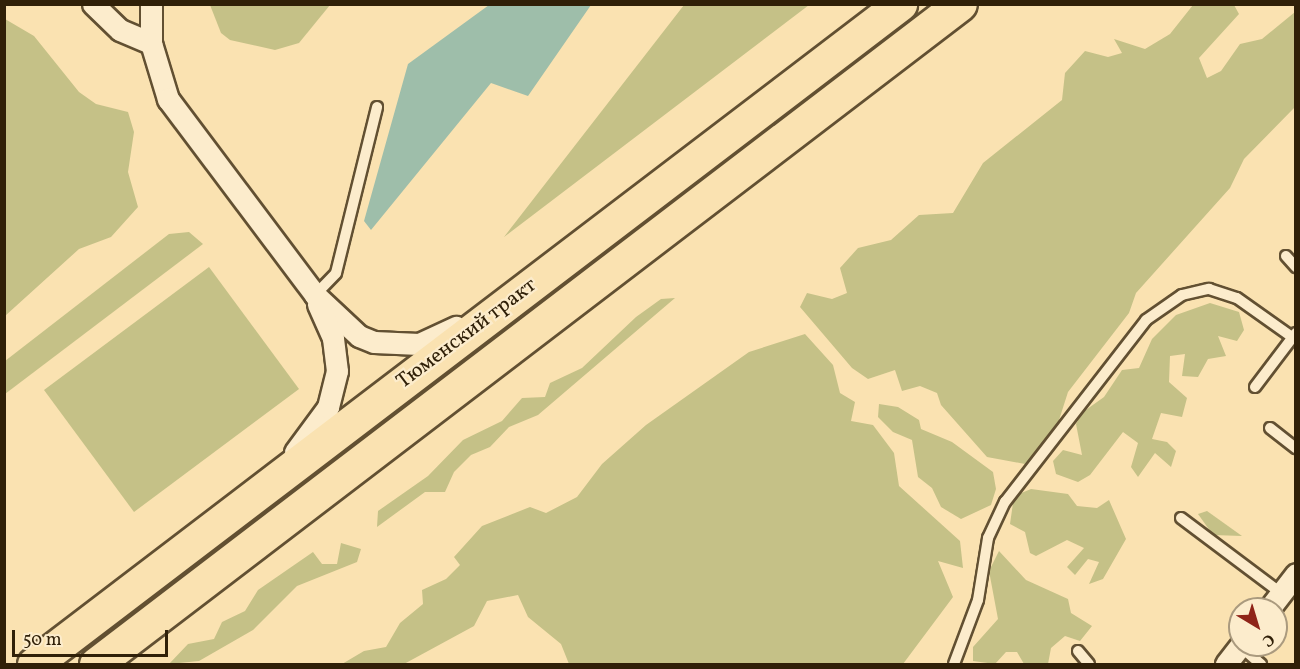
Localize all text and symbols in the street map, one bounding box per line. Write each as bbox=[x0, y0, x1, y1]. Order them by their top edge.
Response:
street label: Тюменский тракт bbox=[392, 273, 542, 395]
north arrow bbox=[1228, 597, 1288, 657]
scale bar bbox=[15, 618, 171, 656]
text: 50 m bbox=[23, 628, 62, 653]
text: С bbox=[1257, 628, 1279, 651]

